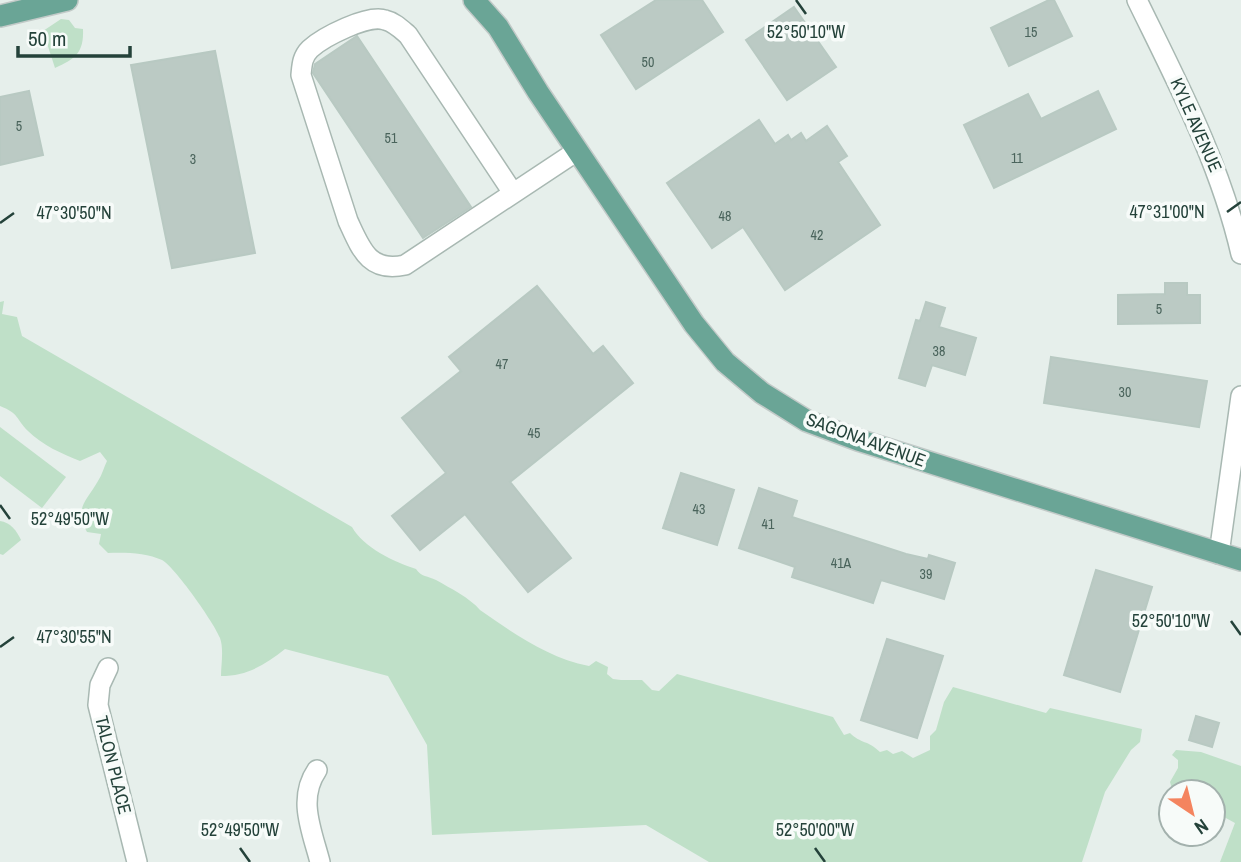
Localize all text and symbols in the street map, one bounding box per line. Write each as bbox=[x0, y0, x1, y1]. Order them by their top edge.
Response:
scale bar bbox=[18, 14, 130, 58]
text: 52°50'10"W bbox=[767, 19, 845, 44]
house number: 15 bbox=[1025, 23, 1037, 41]
text: 50 m bbox=[28, 24, 66, 53]
house number: 50 bbox=[642, 53, 654, 71]
street label: KYLE AVENUE bbox=[1165, 74, 1228, 176]
house number: 5 bbox=[16, 117, 22, 135]
house number: 51 bbox=[385, 129, 398, 147]
house number: 11 bbox=[1011, 149, 1024, 167]
house number: 3 bbox=[190, 150, 196, 168]
text: 47°31'00"N bbox=[1129, 199, 1205, 224]
text: 47°30'50"N bbox=[36, 200, 112, 225]
house number: 48 bbox=[719, 207, 731, 225]
house number: 42 bbox=[811, 226, 823, 244]
house number: 5 bbox=[1156, 300, 1162, 318]
house number: 38 bbox=[933, 342, 945, 360]
house number: 47 bbox=[496, 355, 508, 373]
house number: 30 bbox=[1119, 383, 1131, 401]
street label: SAGONA AVENUE bbox=[803, 406, 929, 473]
house number: 45 bbox=[528, 424, 540, 442]
house number: 43 bbox=[693, 500, 705, 518]
text: 52°49'50"W bbox=[31, 506, 109, 531]
house number: 41 bbox=[762, 515, 775, 533]
house number: 41A bbox=[831, 554, 852, 572]
house number: 39 bbox=[920, 565, 932, 583]
text: 52°50'10"W bbox=[1132, 608, 1210, 633]
text: 47°30'55"N bbox=[36, 624, 112, 649]
street label: TALON PLACE bbox=[89, 713, 138, 817]
north arrow bbox=[1157, 778, 1227, 848]
text: N bbox=[1190, 813, 1214, 841]
text: 52°49'50"W bbox=[201, 817, 279, 842]
text: 52°50'00"W bbox=[776, 817, 854, 842]

